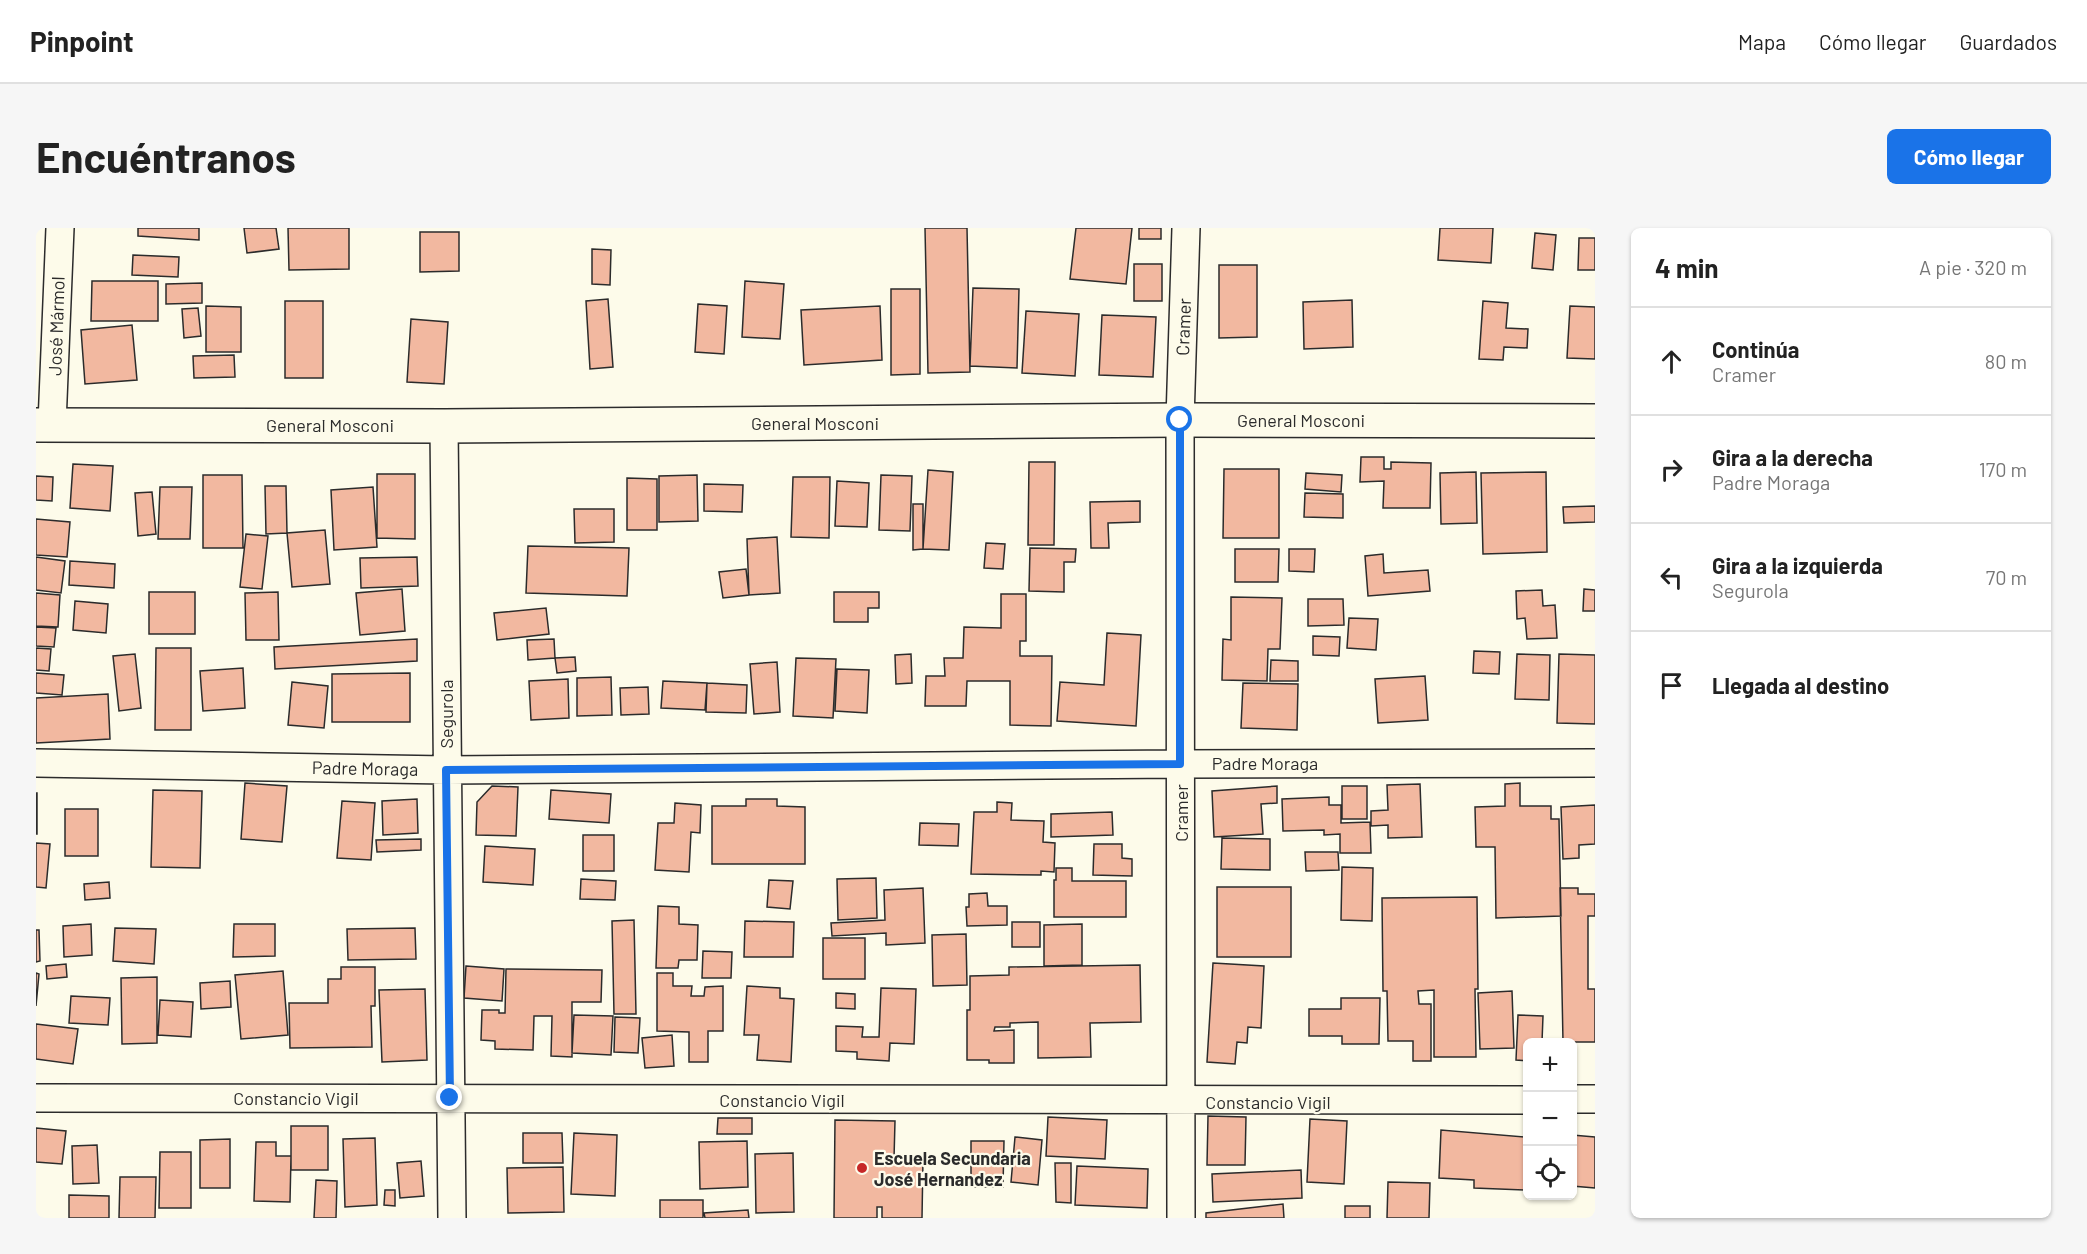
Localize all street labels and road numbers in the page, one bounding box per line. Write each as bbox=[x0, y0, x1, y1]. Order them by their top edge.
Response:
street label: José Mármol bbox=[43, 276, 69, 376]
street label: Cramer bbox=[1171, 297, 1195, 356]
street label: General Mosconi bbox=[1237, 409, 1365, 431]
street label: General Mosconi bbox=[751, 412, 879, 434]
street label: General Mosconi bbox=[266, 414, 394, 436]
street label: Segurola bbox=[435, 680, 457, 749]
street label: Padre Moraga bbox=[1212, 752, 1318, 774]
street label: Padre Moraga bbox=[312, 756, 418, 780]
street label: Cramer bbox=[1170, 784, 1192, 842]
street label: Constancio Vigil bbox=[233, 1087, 359, 1109]
street label: Constancio Vigil bbox=[719, 1089, 845, 1111]
street label: Constancio Vigil bbox=[1205, 1091, 1331, 1113]

